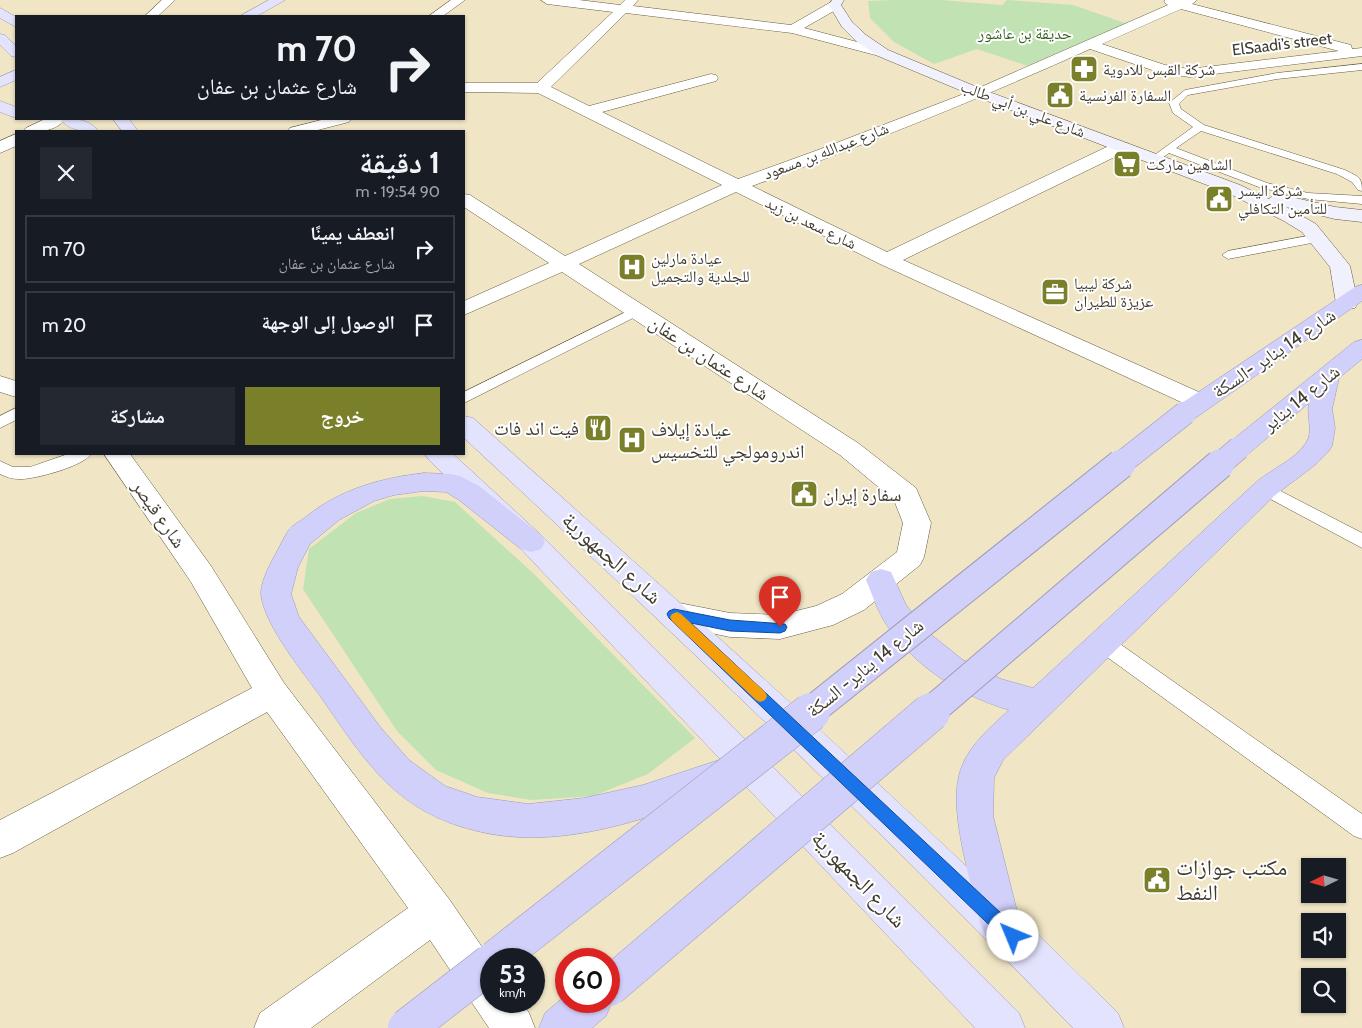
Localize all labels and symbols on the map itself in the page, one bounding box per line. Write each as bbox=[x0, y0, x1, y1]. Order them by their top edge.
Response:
park label: حديقة بن عاشور bbox=[977, 24, 1072, 44]
street label: ElSaadi’s street bbox=[1231, 28, 1334, 60]
pharmacy icon: شركة القبس للادوية bbox=[1069, 54, 1099, 84]
place label: شركة القبس للادوية bbox=[1103, 60, 1215, 80]
street label: شارع علي بن أبي طالب bbox=[957, 77, 1088, 144]
public building icon: السفارة الفرنسية bbox=[1045, 80, 1075, 110]
place label: السفارة الفرنسية bbox=[1079, 86, 1171, 105]
street label: شارع عبدالله بن مسعود bbox=[761, 118, 892, 185]
supermarket icon: الشاهين ماركت bbox=[1112, 149, 1142, 179]
place label: الشاهين ماركت bbox=[1146, 155, 1232, 175]
place label: شركة اليسر للتأمين التكافلي bbox=[1237, 181, 1327, 221]
public building icon: شركة اليسر للتأمين التكافلي bbox=[1204, 184, 1234, 214]
street label: شارع سعد بن زيد bbox=[762, 193, 860, 254]
place label: عيادة مارلين للجلدية والتجميل bbox=[651, 249, 750, 287]
hospital icon: عيادة مارلين للجلدية والتجميل bbox=[617, 252, 647, 282]
place label: شركة ليبيا عزيزة للطيران bbox=[1074, 274, 1153, 312]
office icon: شركة ليبيا عزيزة للطيران bbox=[1040, 277, 1070, 307]
street label: شارع 14 يناير -السكة bbox=[1208, 303, 1340, 403]
street label: شارع عثمان بن عفان bbox=[645, 311, 773, 405]
street label: شارع 14 يناير bbox=[1258, 360, 1344, 436]
restaurant icon: فيت اند فات bbox=[583, 413, 613, 443]
place label: فيت اند فات bbox=[494, 417, 579, 440]
place label: عيادة إيلاف اندرومولجي للتخسيس bbox=[651, 418, 804, 466]
hospital icon: عيادة إيلاف اندرومولجي للتخسيس bbox=[617, 425, 647, 455]
street label: شارع قيصر bbox=[127, 475, 191, 552]
public building icon: سفارة إيران bbox=[789, 479, 819, 509]
place label: سفارة إيران bbox=[823, 483, 901, 507]
street label: شارع الجمهورية bbox=[556, 506, 668, 610]
pin bbox=[759, 576, 801, 627]
street label: شارع 14 يناير- السكة bbox=[802, 614, 928, 722]
street label: شارع الجمهورية bbox=[806, 825, 912, 933]
place label: مكتب جوازات النفط bbox=[1176, 854, 1287, 906]
north arrow bbox=[1301, 858, 1346, 902]
public building icon: مكتب جوازات النفط bbox=[1142, 865, 1172, 895]
position arrow bbox=[986, 909, 1038, 961]
speed limit sign: 60 bbox=[555, 948, 620, 1013]

